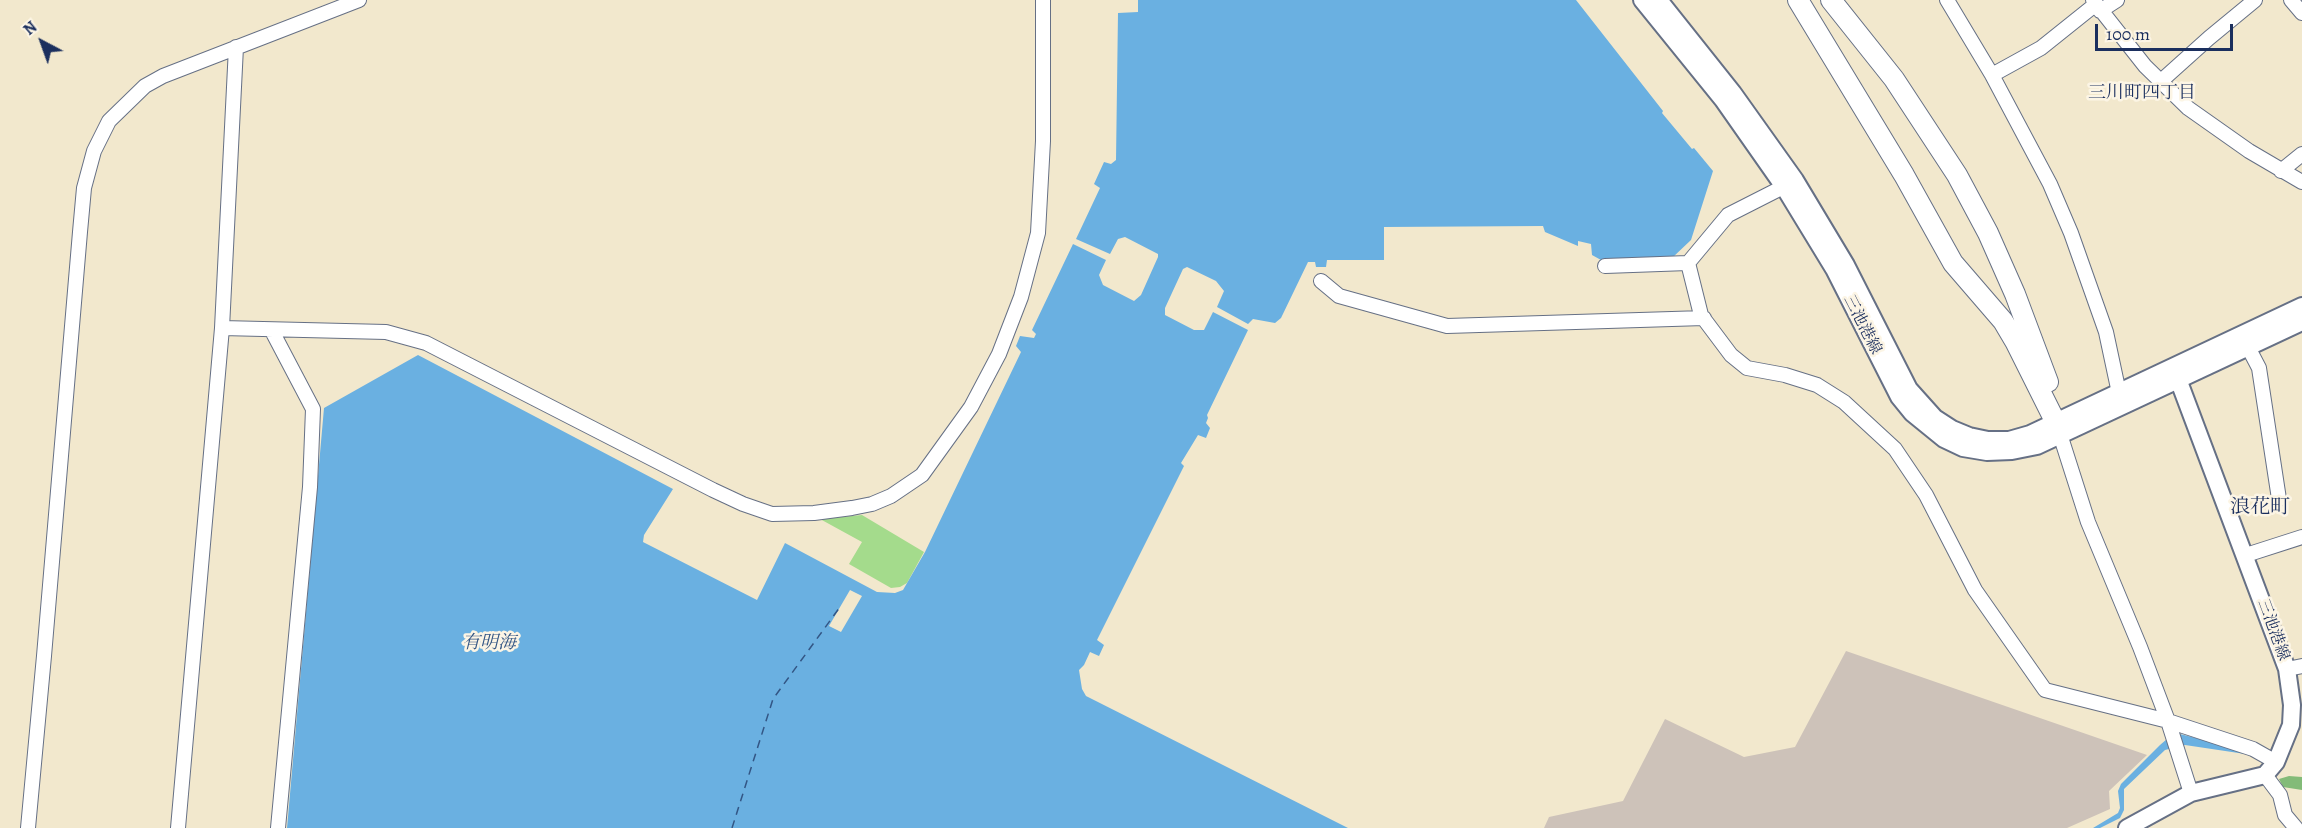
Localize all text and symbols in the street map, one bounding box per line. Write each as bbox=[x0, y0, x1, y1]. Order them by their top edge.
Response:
north arrow bbox=[12, 12, 72, 72]
scale bar bbox=[2098, 12, 2236, 50]
text: N bbox=[19, 16, 42, 41]
text: 100 m bbox=[2106, 22, 2150, 46]
district label: 三川町四丁目 bbox=[2088, 83, 2196, 105]
street label: 三池港線 bbox=[1839, 292, 1885, 358]
district label: 浪花町 bbox=[2230, 496, 2290, 520]
street label: 三池港線 bbox=[2253, 597, 2293, 663]
water label: 有明海 bbox=[462, 633, 516, 655]

